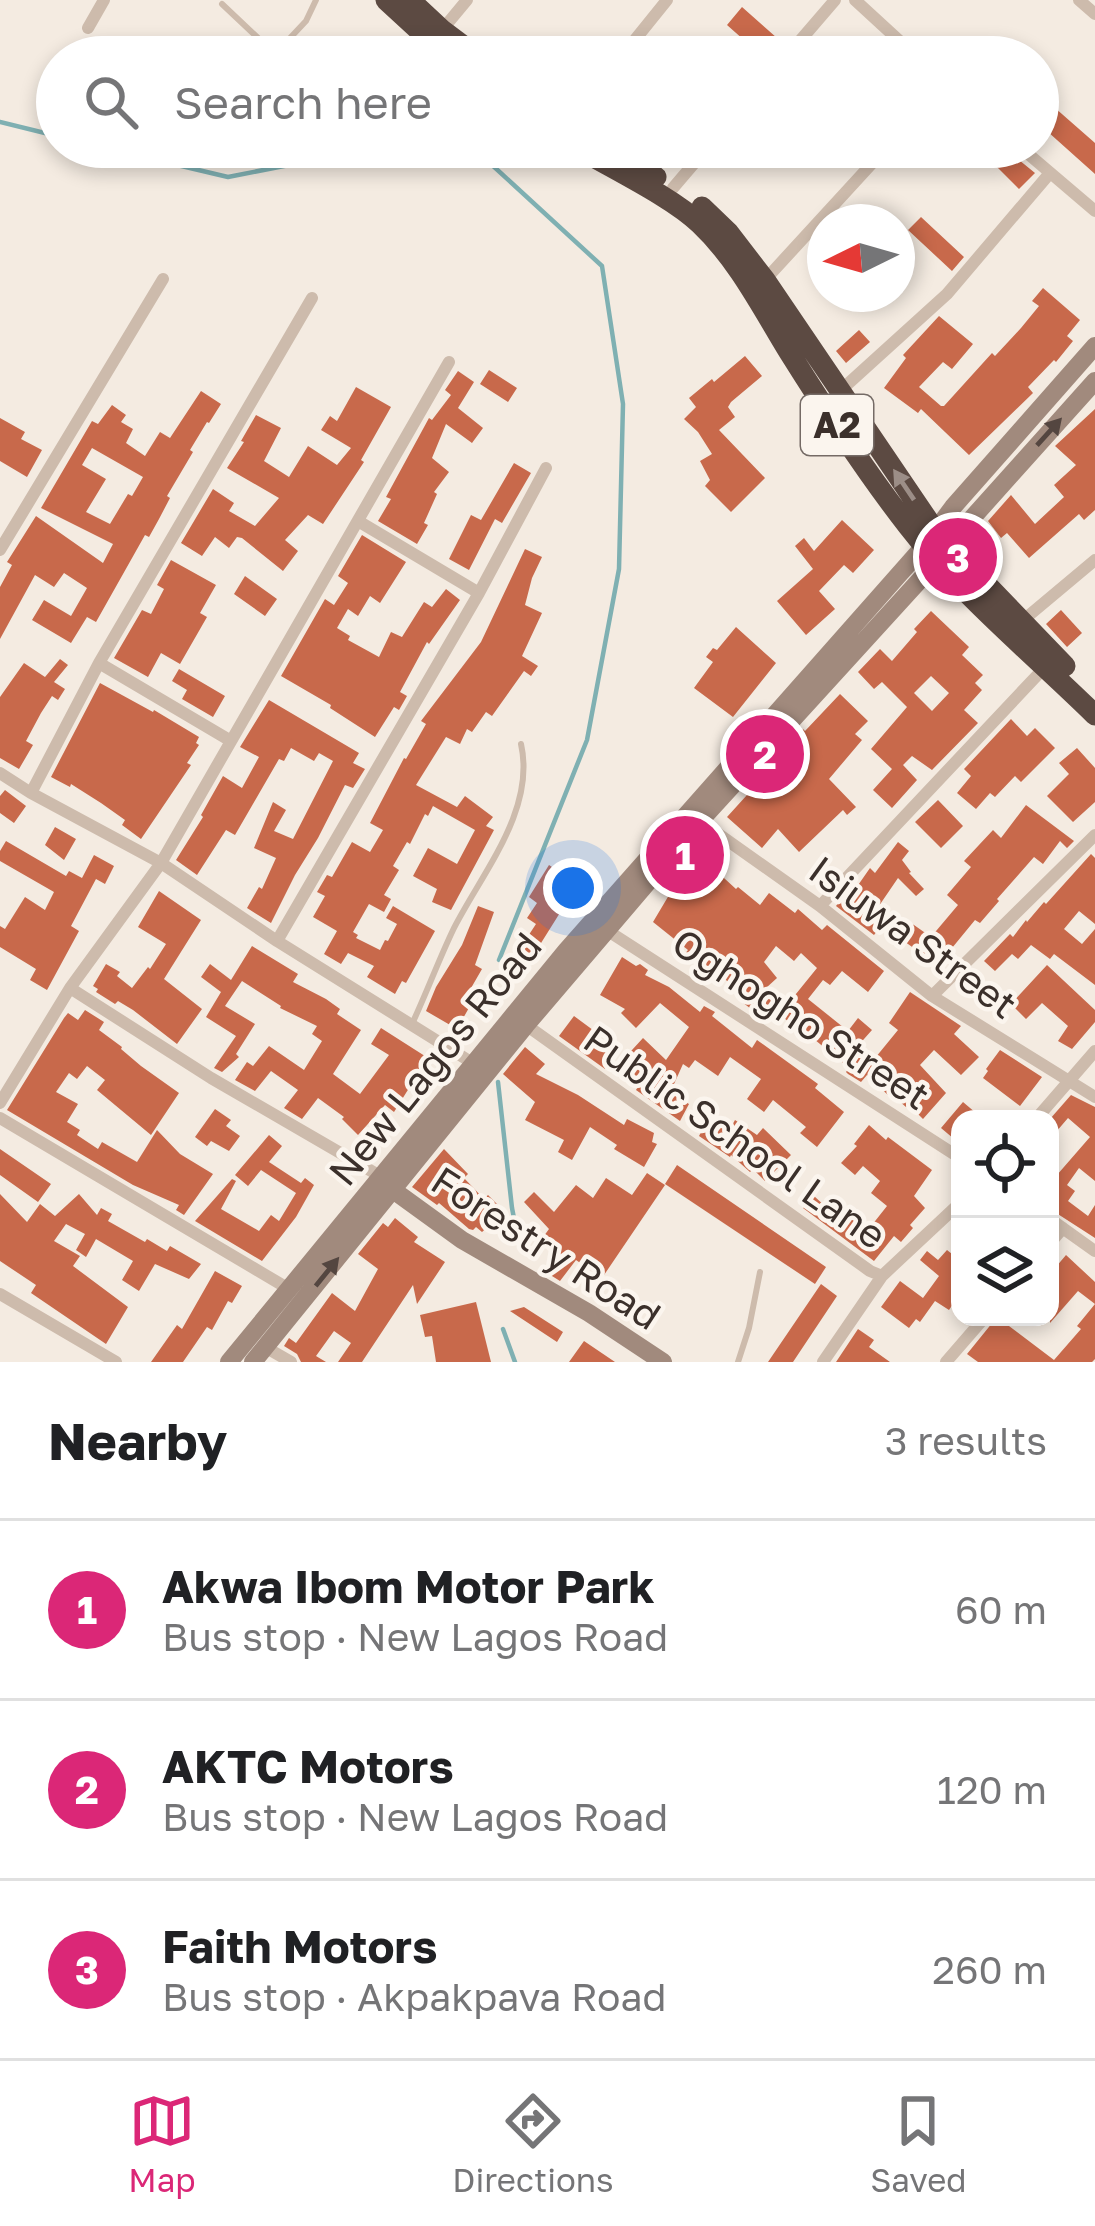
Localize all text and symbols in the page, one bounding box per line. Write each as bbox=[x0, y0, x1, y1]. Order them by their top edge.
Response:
search box bbox=[36, 36, 1059, 168]
icon: search bbox=[78, 69, 144, 135]
text: Search here bbox=[174, 75, 432, 129]
north arrow bbox=[807, 204, 915, 312]
road number: A2 bbox=[801, 395, 873, 455]
one-way arrow bbox=[1035, 418, 1062, 447]
one-way arrow bbox=[893, 469, 916, 502]
pin: 3 bbox=[919, 512, 997, 602]
pin: 2 bbox=[726, 709, 804, 799]
pin: 1 bbox=[646, 810, 724, 900]
street label: Isiuwa Street bbox=[800, 846, 1026, 1028]
your location bbox=[543, 858, 603, 918]
street label: Oghogho Street bbox=[664, 918, 939, 1119]
street label: New Lagos Road bbox=[318, 923, 551, 1194]
street label: Public School Lane bbox=[575, 1015, 895, 1258]
map controls bbox=[951, 1110, 1059, 1326]
button: locate bbox=[951, 1110, 1059, 1218]
street label: Forestry Road bbox=[423, 1156, 670, 1339]
button: layers bbox=[951, 1218, 1059, 1326]
one-way arrow bbox=[314, 1256, 339, 1287]
text: Nearby bbox=[48, 1410, 227, 1471]
text: 3 results bbox=[885, 1417, 1047, 1464]
text: Akwa Ibom Motor Park bbox=[162, 1559, 655, 1613]
text: 1 bbox=[77, 1586, 97, 1633]
text: 60 m bbox=[955, 1586, 1047, 1633]
text: Bus stop · New Lagos Road bbox=[162, 1613, 668, 1660]
text: AKTC Motors bbox=[162, 1739, 454, 1793]
text: 2 bbox=[75, 1766, 99, 1813]
text: 120 m bbox=[937, 1766, 1047, 1813]
text: Bus stop · New Lagos Road bbox=[162, 1793, 668, 1840]
text: Faith Motors bbox=[162, 1919, 437, 1973]
text: 3 bbox=[75, 1946, 99, 1993]
text: 260 m bbox=[932, 1946, 1047, 1993]
text: Bus stop · Akpakpava Road bbox=[162, 1973, 666, 2020]
tab: Map bbox=[128, 2088, 196, 2199]
tab: Directions bbox=[452, 2088, 614, 2199]
tab: Saved bbox=[870, 2088, 967, 2199]

